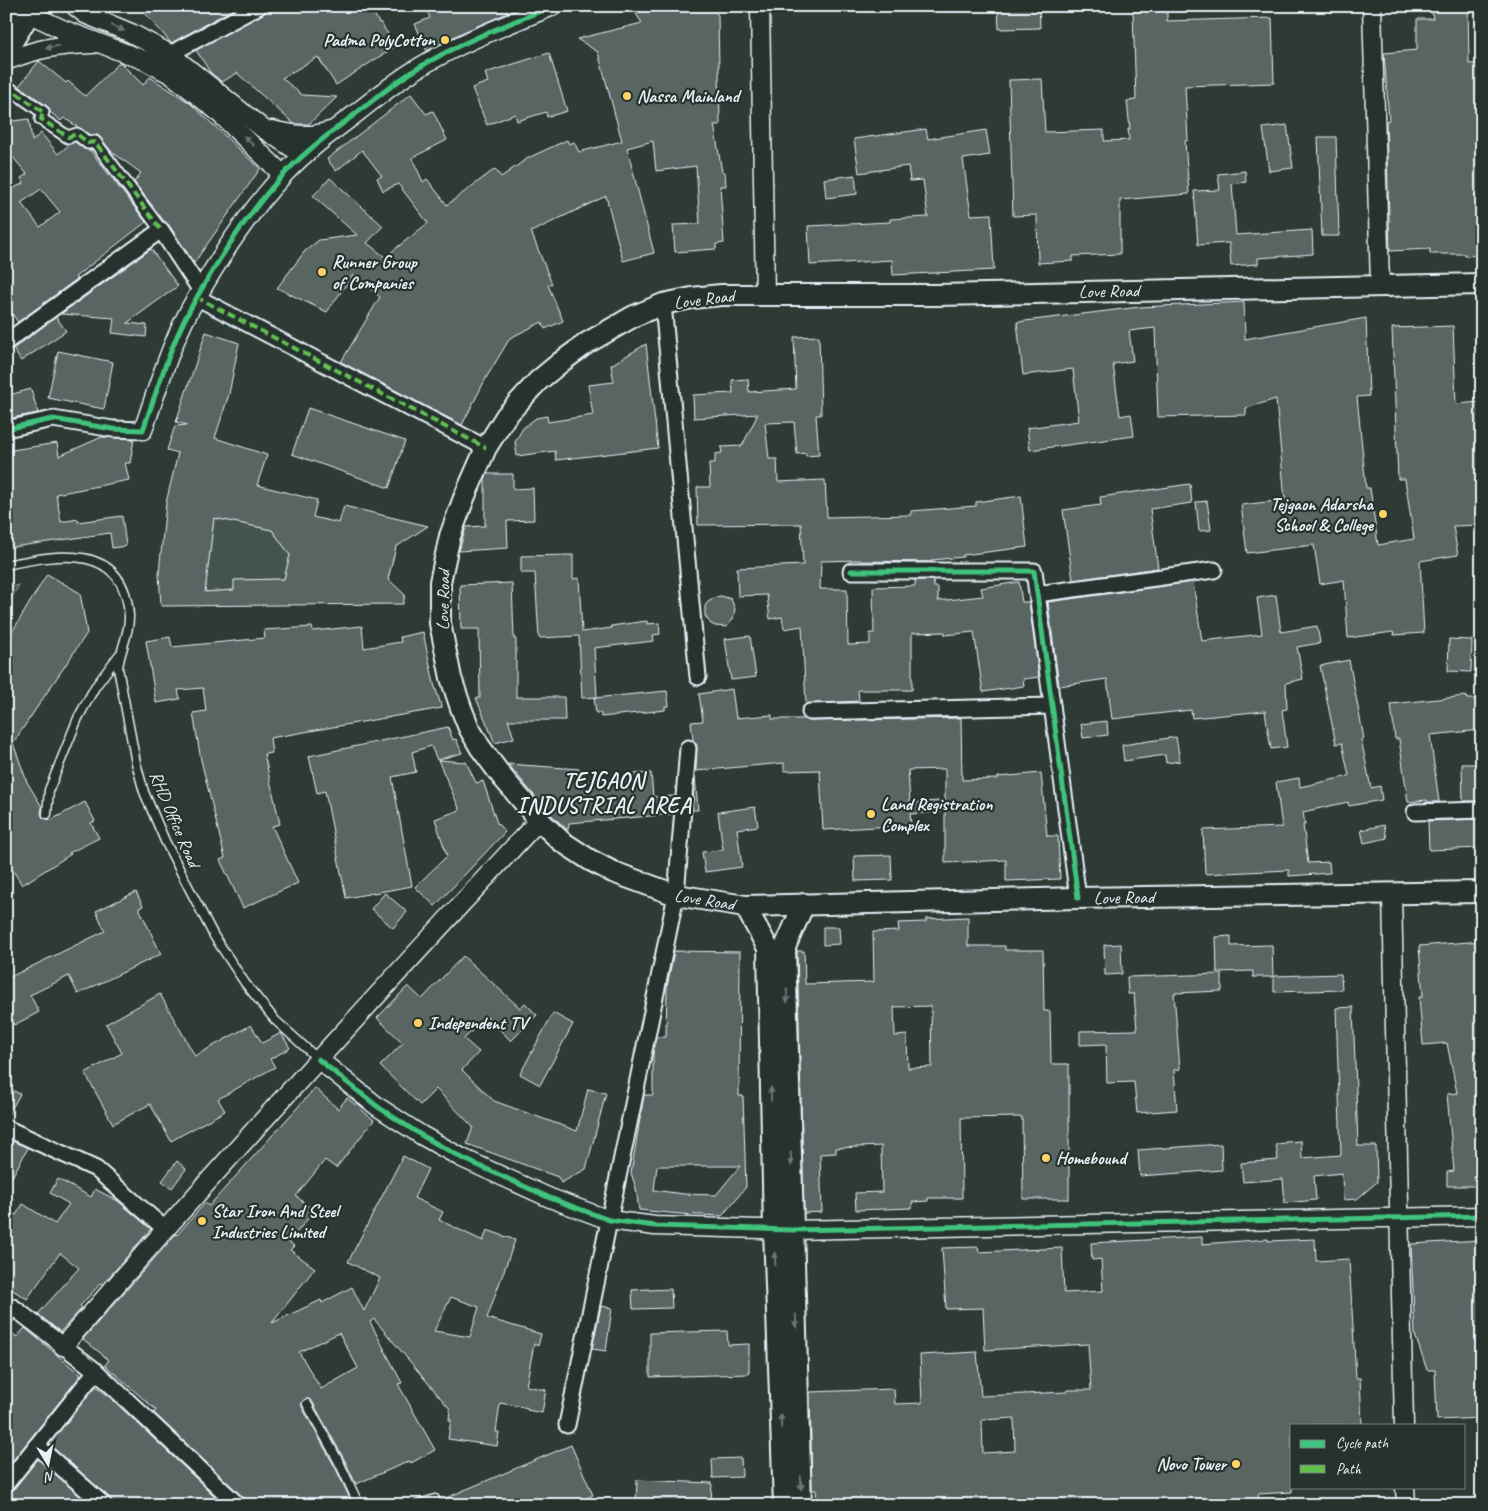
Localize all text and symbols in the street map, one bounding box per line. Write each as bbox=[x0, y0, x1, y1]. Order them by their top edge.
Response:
one-way arrow bbox=[111, 25, 125, 33]
place label: Padma PolyCotton bbox=[323, 29, 436, 51]
marker: Padma PolyCotton bbox=[439, 34, 451, 46]
one-way arrow bbox=[44, 43, 60, 51]
place label: Nassa Mainland bbox=[637, 85, 742, 107]
marker: Nassa Mainland bbox=[621, 90, 633, 102]
one-way arrow bbox=[243, 135, 255, 147]
place label: Runner Group of Companies bbox=[332, 251, 418, 294]
marker: Runner Group of Companies bbox=[316, 266, 328, 278]
street label: Love Road bbox=[1079, 279, 1142, 303]
street label: Love Road bbox=[673, 284, 738, 314]
place label: Tejgaon Adarsha School & College bbox=[1270, 493, 1375, 536]
marker: Tejgaon Adarsha School & College bbox=[1377, 508, 1389, 520]
street label: Love Road bbox=[431, 567, 455, 630]
district label: TEJGAON INDUSTRIAL AREA bbox=[517, 767, 692, 820]
street label: RHD Office Road bbox=[145, 768, 206, 873]
place label: Land Registration Complex bbox=[881, 793, 993, 836]
marker: Land Registration Complex bbox=[865, 808, 877, 820]
street label: Love Road bbox=[673, 884, 739, 916]
street label: Love Road bbox=[1093, 886, 1157, 909]
one-way arrow bbox=[783, 988, 791, 1004]
place label: Independent TV bbox=[428, 1012, 531, 1034]
marker: Independent TV bbox=[412, 1017, 424, 1029]
one-way arrow bbox=[767, 1085, 775, 1101]
place label: Homebound bbox=[1056, 1147, 1129, 1169]
one-way arrow bbox=[787, 1151, 795, 1167]
marker: Homebound bbox=[1040, 1152, 1052, 1164]
place label: Star Iron And Steel Industries Limited bbox=[212, 1200, 342, 1243]
marker: Star Iron And Steel Industries Limited bbox=[196, 1215, 208, 1227]
one-way arrow bbox=[771, 1250, 779, 1266]
one-way arrow bbox=[792, 1313, 800, 1329]
one-way arrow bbox=[777, 1413, 785, 1429]
legend bbox=[1290, 1424, 1466, 1488]
text: Cycle path bbox=[1336, 1434, 1388, 1453]
north arrow bbox=[22, 1438, 72, 1488]
place label: Novo Tower bbox=[1156, 1453, 1229, 1475]
marker: Novo Tower bbox=[1230, 1458, 1242, 1470]
text: Path bbox=[1336, 1460, 1362, 1479]
text: N bbox=[42, 1467, 56, 1486]
one-way arrow bbox=[797, 1476, 805, 1492]

